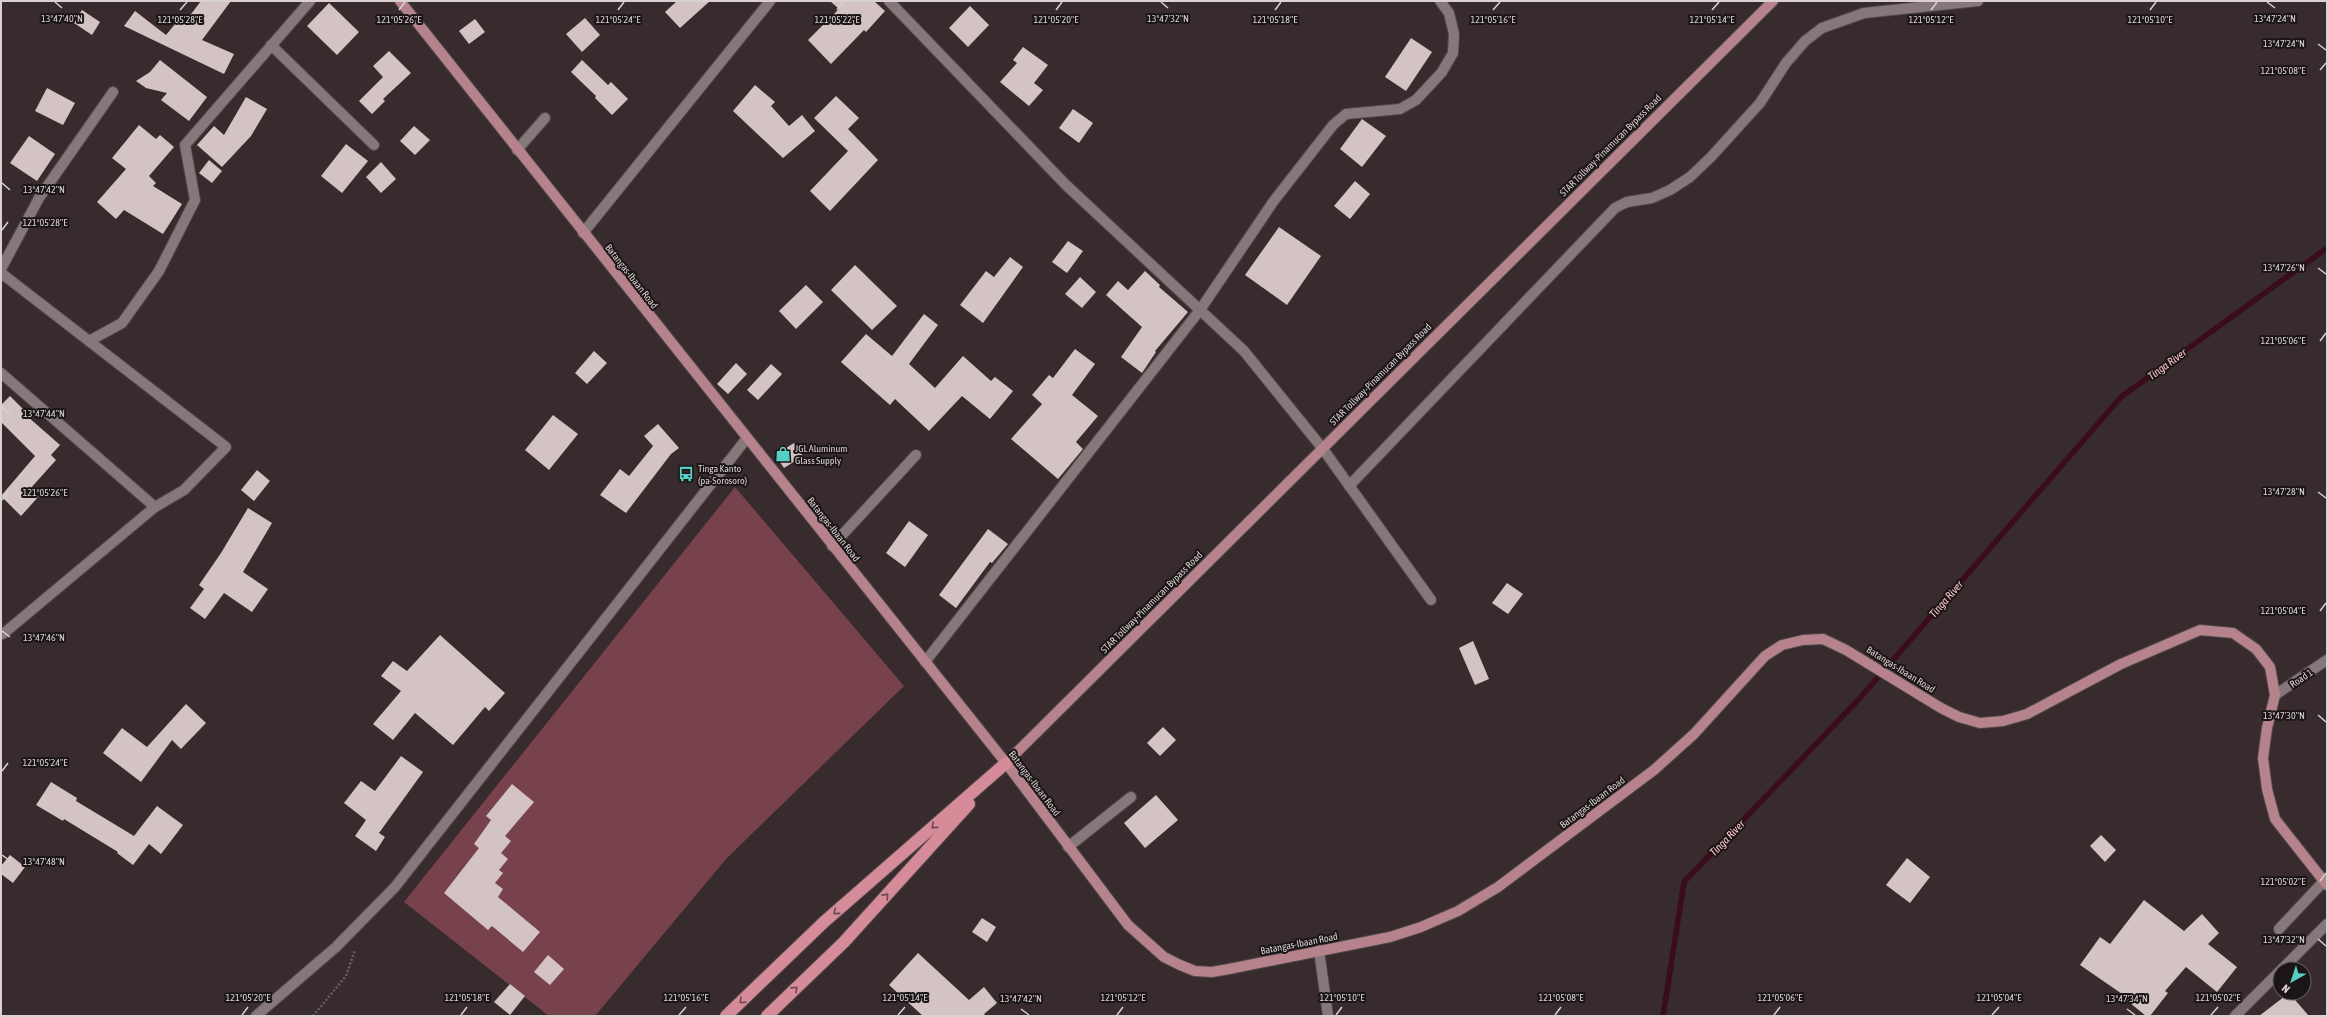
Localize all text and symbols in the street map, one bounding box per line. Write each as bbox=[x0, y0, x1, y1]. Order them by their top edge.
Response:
text: 13°47'40"N bbox=[41, 13, 83, 24]
text: 13°47'32"N bbox=[1147, 13, 1189, 24]
text: 13°47'24"N bbox=[2254, 13, 2296, 24]
text: 121°05'28"E bbox=[158, 14, 203, 25]
text: 121°05'26"E bbox=[377, 14, 422, 25]
text: 121°05'24"E bbox=[596, 14, 641, 25]
text: 121°05'22"E bbox=[815, 14, 860, 25]
text: 121°05'20"E bbox=[1034, 14, 1079, 25]
text: 121°05'18"E bbox=[1253, 14, 1298, 25]
text: 121°05'16"E bbox=[1471, 14, 1516, 25]
text: 121°05'14"E bbox=[1690, 14, 1735, 25]
text: 121°05'12"E bbox=[1909, 14, 1954, 25]
text: 121°05'10"E bbox=[2128, 14, 2173, 25]
text: 13°47'24"N bbox=[2263, 38, 2305, 49]
text: 121°05'08"E bbox=[2261, 65, 2306, 76]
street label: STAR Tollway-Pinamucan Bypass Road bbox=[1557, 92, 1664, 198]
text: 13°47'42"N bbox=[23, 184, 65, 195]
text: 121°05'28"E bbox=[23, 217, 68, 228]
street label: Batangas-Ibaan Road bbox=[603, 242, 660, 311]
text: 13°47'26"N bbox=[2263, 262, 2305, 273]
street label: STAR Tollway-Pinamucan Bypass Road bbox=[1327, 321, 1434, 427]
text: 121°05'06"E bbox=[2261, 335, 2306, 346]
water label: Tinga River bbox=[2145, 346, 2189, 382]
text: 13°47'44"N bbox=[23, 408, 65, 419]
place label: JGL Aluminum Glass Supply bbox=[795, 443, 848, 466]
shop icon: JGL Aluminum Glass Supply bbox=[774, 445, 792, 463]
place label: Tinga Kanto (pa-Sorosoro) bbox=[698, 463, 747, 486]
bus stop icon: Tinga Kanto (pa-Sorosoro) bbox=[677, 465, 695, 483]
text: 13°47'28"N bbox=[2263, 486, 2305, 497]
text: 121°05'26"E bbox=[23, 487, 68, 498]
street label: Batangas-Ibaan Road bbox=[805, 495, 862, 564]
street label: STAR Tollway-Pinamucan Bypass Road bbox=[1098, 549, 1205, 655]
water label: Tinga River bbox=[1927, 578, 1966, 620]
text: 121°05'04"E bbox=[2261, 605, 2306, 616]
text: 13°47'46"N bbox=[23, 632, 65, 643]
street label: Batangas-Ibaan Road bbox=[1865, 644, 1937, 695]
street label: Road 1 bbox=[2288, 667, 2315, 690]
text: 13°47'30"N bbox=[2263, 710, 2305, 721]
street label: Batangas-Ibaan Road bbox=[1007, 749, 1063, 818]
text: 121°05'24"E bbox=[23, 757, 68, 768]
street label: Batangas-Ibaan Road bbox=[1558, 774, 1627, 830]
water label: Tinga River bbox=[1707, 817, 1747, 858]
one-way arrow bbox=[931, 821, 939, 829]
text: 13°47'48"N bbox=[23, 856, 65, 867]
text: 121°05'02"E bbox=[2261, 876, 2306, 887]
one-way arrow bbox=[881, 893, 888, 901]
one-way arrow bbox=[834, 907, 841, 914]
street label: Batangas-Ibaan Road bbox=[1260, 931, 1339, 956]
text: 13°47'32"N bbox=[2263, 934, 2305, 945]
north arrow bbox=[2272, 961, 2312, 1001]
text: N bbox=[2279, 982, 2292, 995]
one-way arrow bbox=[790, 986, 798, 994]
text: 121°05'20"E bbox=[226, 992, 271, 1003]
text: 121°05'18"E bbox=[445, 992, 490, 1003]
text: 121°05'16"E bbox=[664, 992, 709, 1003]
text: 121°05'14"E bbox=[883, 992, 928, 1003]
text: 121°05'12"E bbox=[1101, 992, 1146, 1003]
text: 121°05'10"E bbox=[1320, 992, 1365, 1003]
text: 121°05'08"E bbox=[1539, 992, 1584, 1003]
text: 121°05'06"E bbox=[1758, 992, 1803, 1003]
text: 121°05'04"E bbox=[1977, 992, 2022, 1003]
text: 121°05'02"E bbox=[2196, 992, 2241, 1003]
text: 13°47'42"N bbox=[1000, 993, 1042, 1004]
text: 13°47'34"N bbox=[2106, 993, 2148, 1004]
one-way arrow bbox=[739, 996, 747, 1004]

